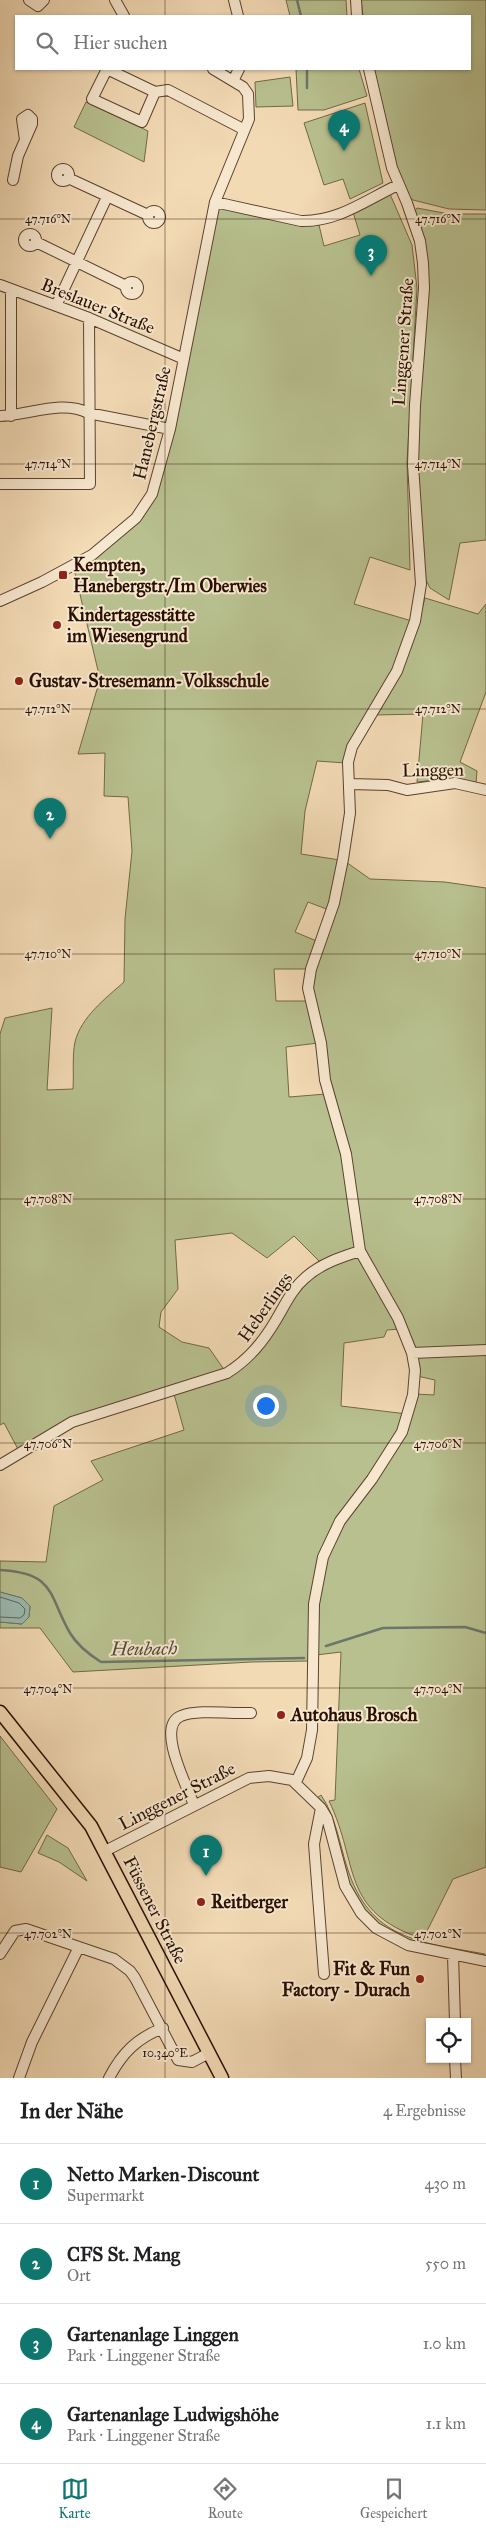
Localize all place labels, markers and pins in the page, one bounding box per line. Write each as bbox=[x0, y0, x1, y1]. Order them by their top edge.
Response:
pin: 4 bbox=[328, 110, 360, 151]
pin: 3 bbox=[355, 235, 387, 276]
place label: Kempten, Hanebergstr./Im Oberwies bbox=[73, 554, 267, 598]
marker: Kempten, Hanebergstr./Im Oberwies bbox=[57, 569, 69, 581]
place label: Kindertagesstätte im Wiesengrund bbox=[67, 604, 195, 648]
marker: Kindertagesstätte im Wiesengrund bbox=[51, 619, 63, 631]
place label: Gustav-Stresemann-Volksschule bbox=[29, 670, 269, 692]
marker: Gustav-Stresemann-Volksschule bbox=[13, 675, 25, 687]
pin: 2 bbox=[34, 798, 66, 839]
place label: Autohaus Brosch bbox=[290, 1704, 418, 1726]
marker: Autohaus Brosch bbox=[275, 1709, 287, 1721]
pin: 1 bbox=[190, 1835, 222, 1876]
place label: Reitberger bbox=[211, 1891, 289, 1914]
marker: Reitberger bbox=[195, 1896, 207, 1908]
place label: Fit & Fun Factory - Durach bbox=[282, 1958, 411, 2002]
marker: Fit & Fun Factory - Durach bbox=[414, 1973, 426, 1985]

